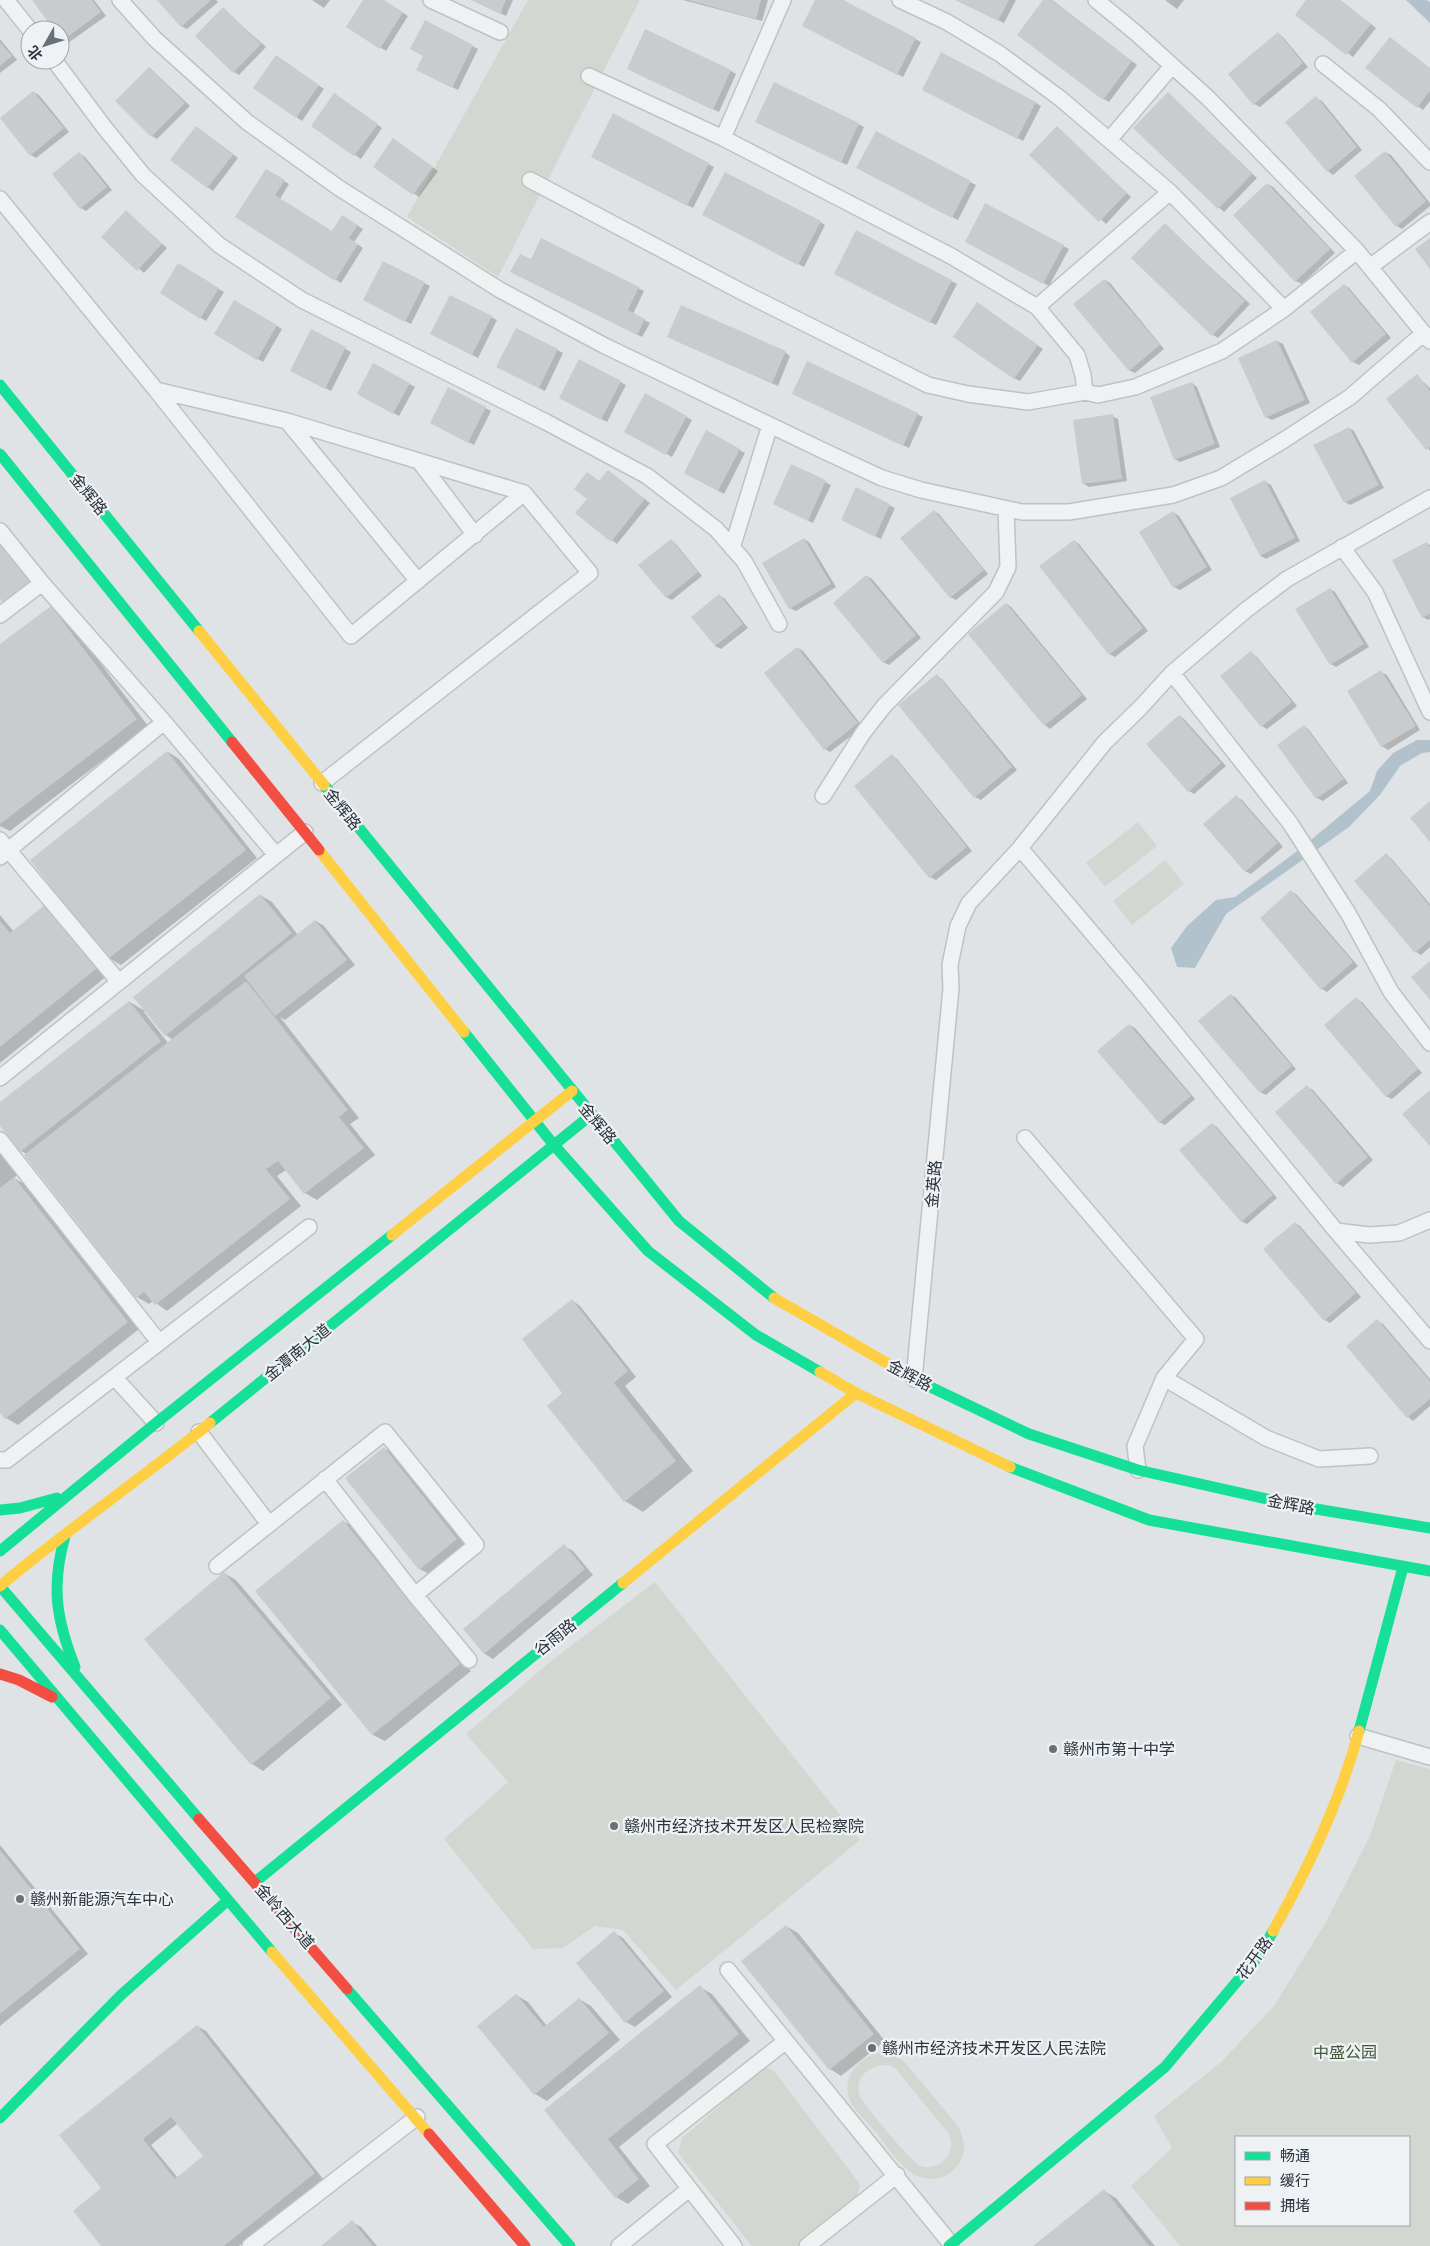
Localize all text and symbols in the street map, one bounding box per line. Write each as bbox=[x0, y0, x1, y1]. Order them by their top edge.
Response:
north arrow bbox=[20, 20, 70, 70]
text: 北 bbox=[23, 43, 46, 64]
street label: 金辉路 bbox=[67, 469, 112, 518]
street label: 金辉路 bbox=[321, 784, 366, 833]
street label: 金辉路 bbox=[576, 1098, 621, 1147]
street label: 金英路 bbox=[921, 1159, 944, 1209]
street label: 金潭南大道 bbox=[260, 1319, 334, 1384]
street label: 金辉路 bbox=[885, 1355, 936, 1394]
street label: 金辉路 bbox=[1266, 1490, 1316, 1517]
street label: 谷雨路 bbox=[530, 1614, 579, 1659]
place label: 赣州市第十中学 bbox=[1063, 1739, 1175, 1758]
marker: 赣州市第十中学 bbox=[1047, 1743, 1059, 1755]
place label: 赣州市经济技术开发区人民检察院 bbox=[624, 1816, 864, 1835]
marker: 赣州市经济技术开发区人民检察院 bbox=[608, 1820, 620, 1832]
street label: 金岭西大道 bbox=[252, 1879, 319, 1952]
place label: 赣州新能源汽车中心 bbox=[30, 1889, 174, 1908]
marker: 赣州新能源汽车中心 bbox=[14, 1893, 26, 1905]
street label: 花开路 bbox=[1232, 1933, 1275, 1983]
place label: 赣州市经济技术开发区人民法院 bbox=[882, 2038, 1106, 2057]
marker: 赣州市经济技术开发区人民法院 bbox=[866, 2042, 878, 2054]
park label: 中盛公园 bbox=[1313, 2042, 1377, 2061]
legend bbox=[1235, 2136, 1410, 2226]
text: 畅通 bbox=[1280, 2146, 1310, 2164]
text: 缓行 bbox=[1280, 2171, 1310, 2189]
text: 拥堵 bbox=[1280, 2196, 1310, 2214]

